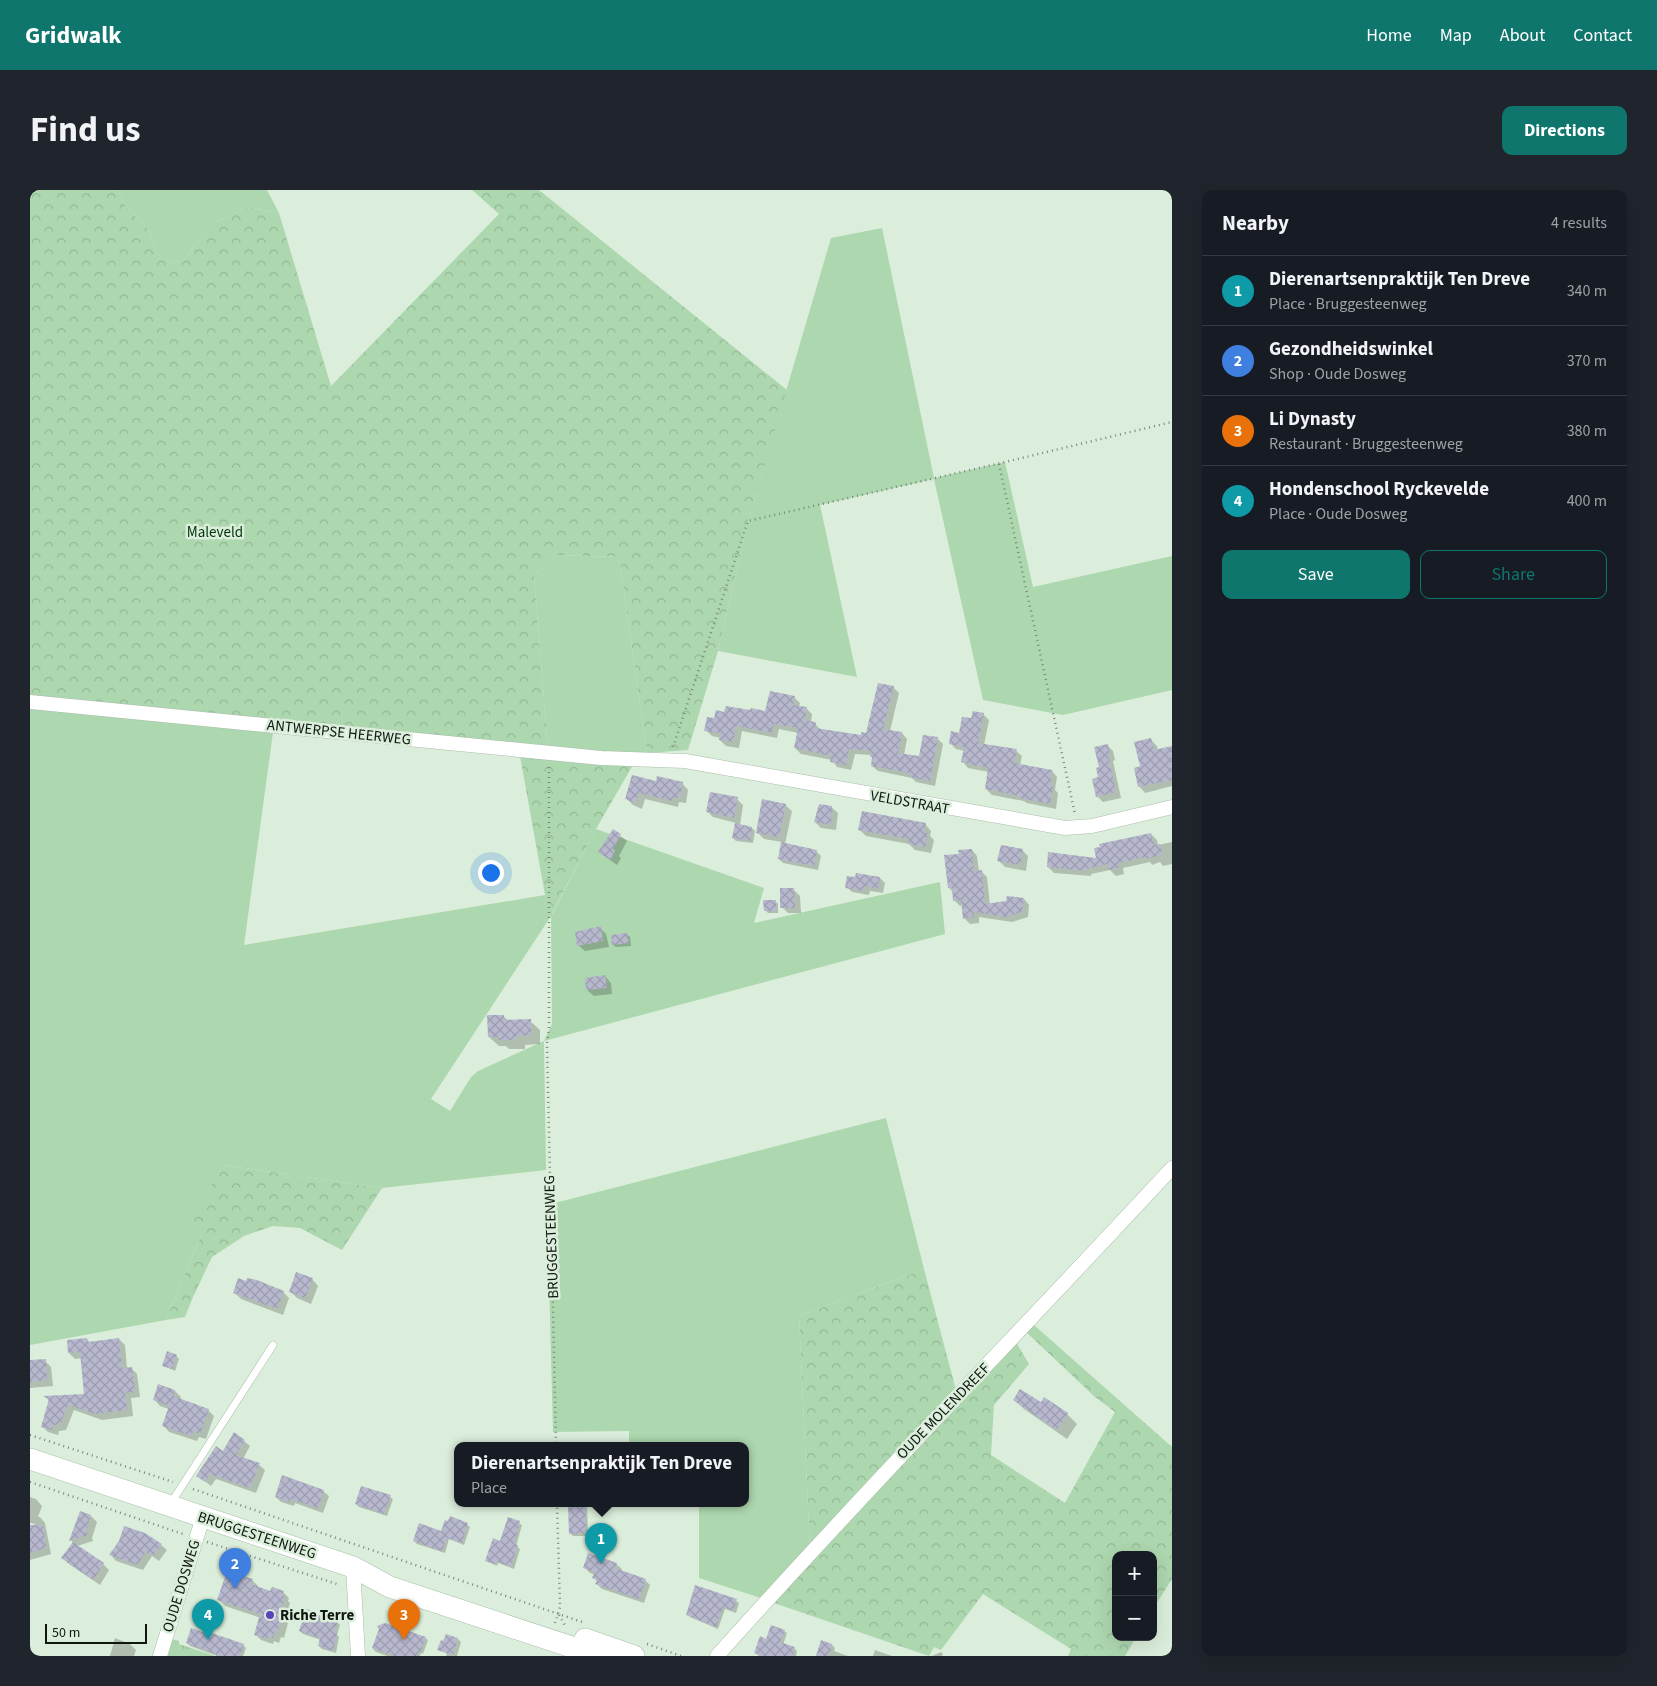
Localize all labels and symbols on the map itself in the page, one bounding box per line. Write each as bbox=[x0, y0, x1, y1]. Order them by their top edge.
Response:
park label: Maleveld bbox=[187, 522, 243, 543]
street label: ANTWERPSE HEERWEG bbox=[266, 715, 412, 750]
street label: VELDSTRAAT bbox=[869, 785, 951, 820]
your location bbox=[478, 860, 504, 886]
street label: BRUGGESTEENWEG bbox=[539, 1175, 564, 1299]
street label: OUDE MOLENDREEF bbox=[892, 1358, 995, 1464]
street label: BRUGGESTEENWEG bbox=[195, 1506, 319, 1565]
pin: 1 bbox=[585, 1523, 617, 1564]
street label: OUDE DOSWEG bbox=[157, 1537, 206, 1635]
pin: 2 bbox=[219, 1548, 251, 1589]
pin: 4 bbox=[192, 1599, 224, 1640]
pin: 3 bbox=[388, 1599, 420, 1640]
place label: Riche Terre bbox=[280, 1605, 354, 1626]
marker: Riche Terre bbox=[264, 1609, 276, 1621]
scale bar bbox=[45, 1621, 148, 1644]

